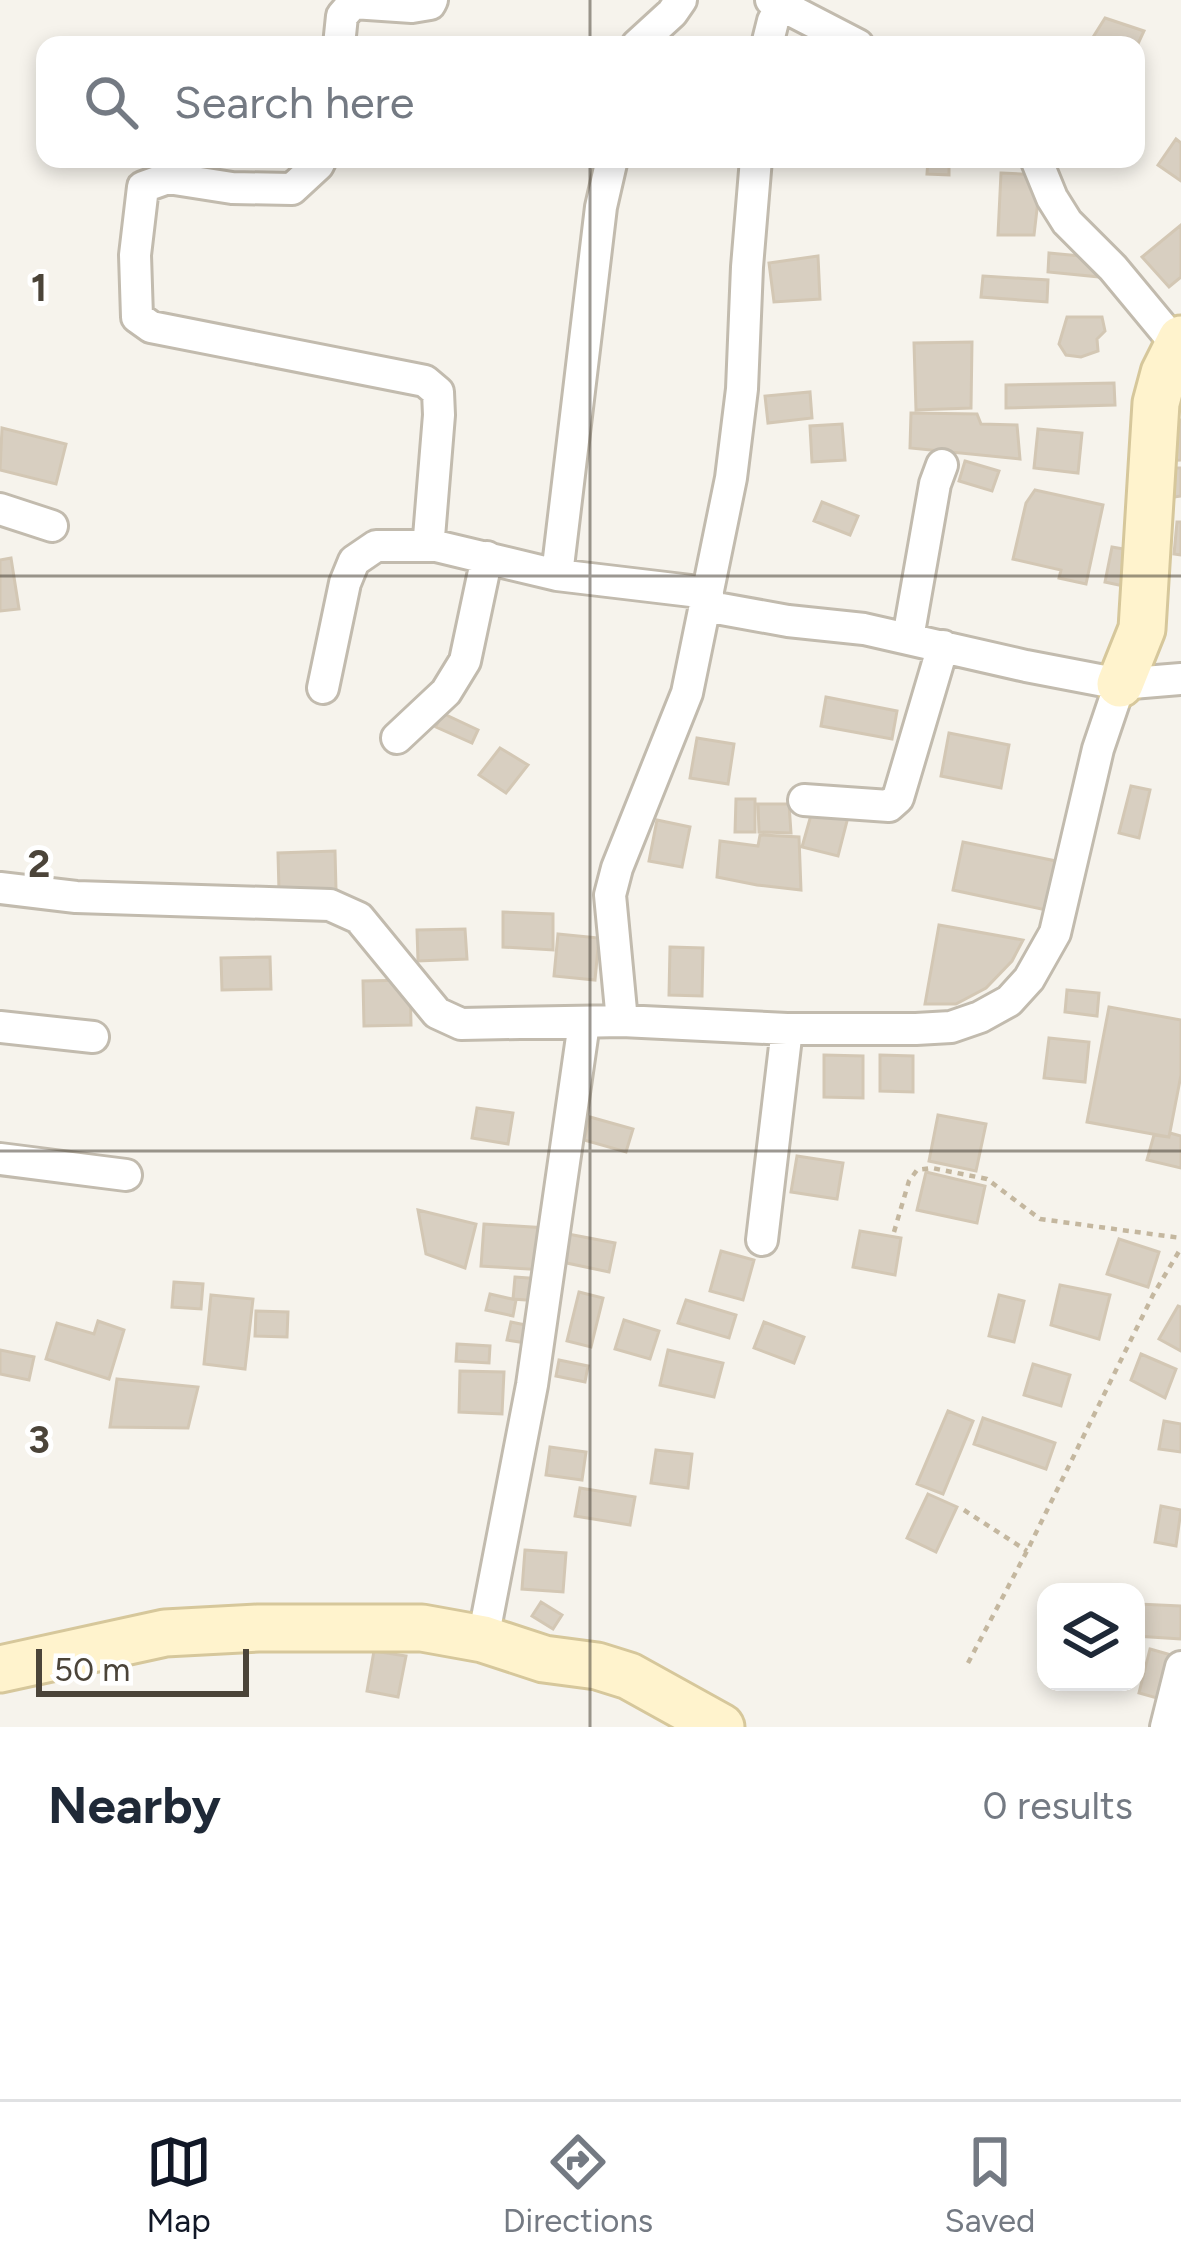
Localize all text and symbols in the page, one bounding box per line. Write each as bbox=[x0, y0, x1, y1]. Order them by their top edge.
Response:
search box bbox=[36, 36, 1145, 168]
icon: search bbox=[78, 69, 144, 135]
text: Search here bbox=[174, 75, 414, 129]
text: 1 bbox=[31, 264, 47, 311]
text: 2 bbox=[28, 840, 50, 887]
text: 3 bbox=[28, 1416, 50, 1463]
map controls bbox=[1037, 1583, 1145, 1691]
button: layers bbox=[1037, 1583, 1145, 1691]
scale bar bbox=[36, 1643, 249, 1696]
text: 50 m bbox=[54, 1650, 130, 1689]
text: Nearby bbox=[48, 1775, 221, 1836]
text: 0 results bbox=[982, 1782, 1133, 1829]
tab: Map bbox=[146, 2129, 212, 2240]
tab: Directions bbox=[503, 2129, 653, 2240]
tab: Saved bbox=[944, 2129, 1035, 2240]

